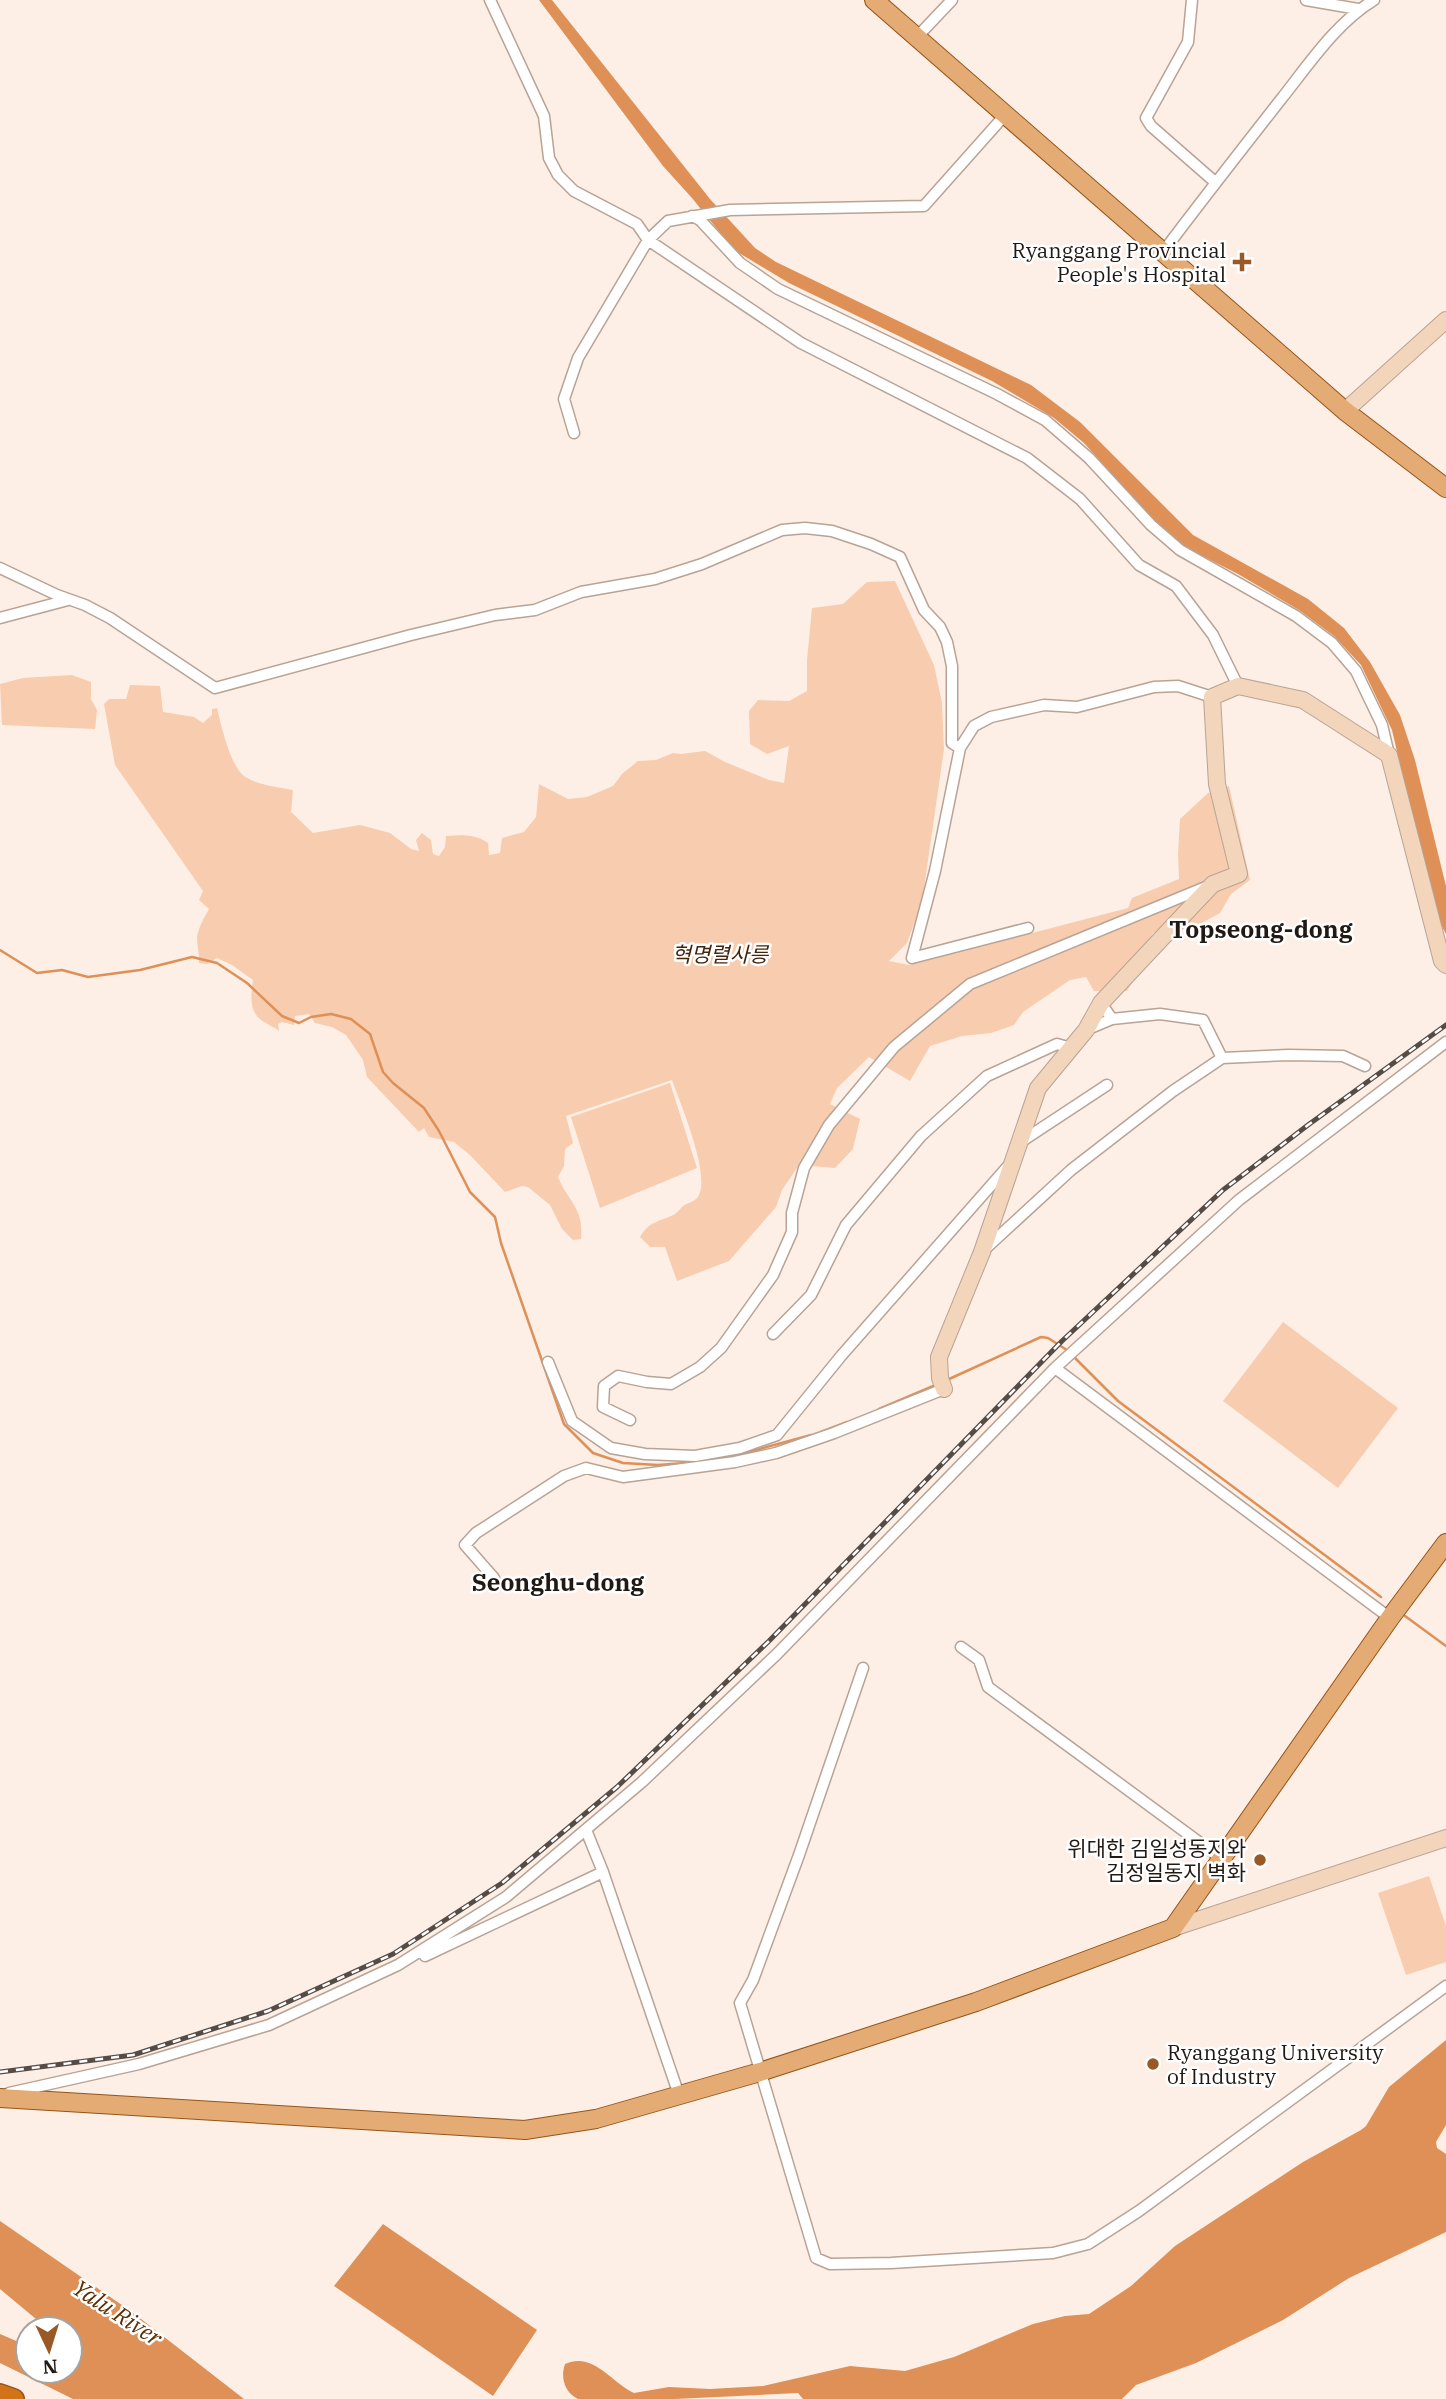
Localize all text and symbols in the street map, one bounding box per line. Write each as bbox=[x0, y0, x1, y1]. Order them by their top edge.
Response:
place label: Ryanggang Provincial People's Hospital bbox=[1012, 236, 1226, 288]
marker: Ryanggang Provincial People's Hospital bbox=[1232, 252, 1252, 272]
district label: Topseong-dong bbox=[1169, 913, 1353, 945]
park label: 혁명렬사릉 bbox=[672, 940, 770, 968]
district label: Seonghu-dong bbox=[472, 1566, 644, 1598]
place label: 위대한 김일성동지와 김정일동지 벽화 bbox=[1067, 1834, 1246, 1886]
marker: 위대한 김일성동지와 김정일동지 벽화 bbox=[1252, 1852, 1268, 1868]
place label: Ryanggang University of Industry bbox=[1167, 2038, 1384, 2090]
marker: Ryanggang University of Industry bbox=[1145, 2056, 1161, 2072]
water label: Yalu River bbox=[68, 2272, 169, 2353]
north arrow bbox=[14, 2315, 84, 2385]
text: N bbox=[42, 2354, 59, 2379]

